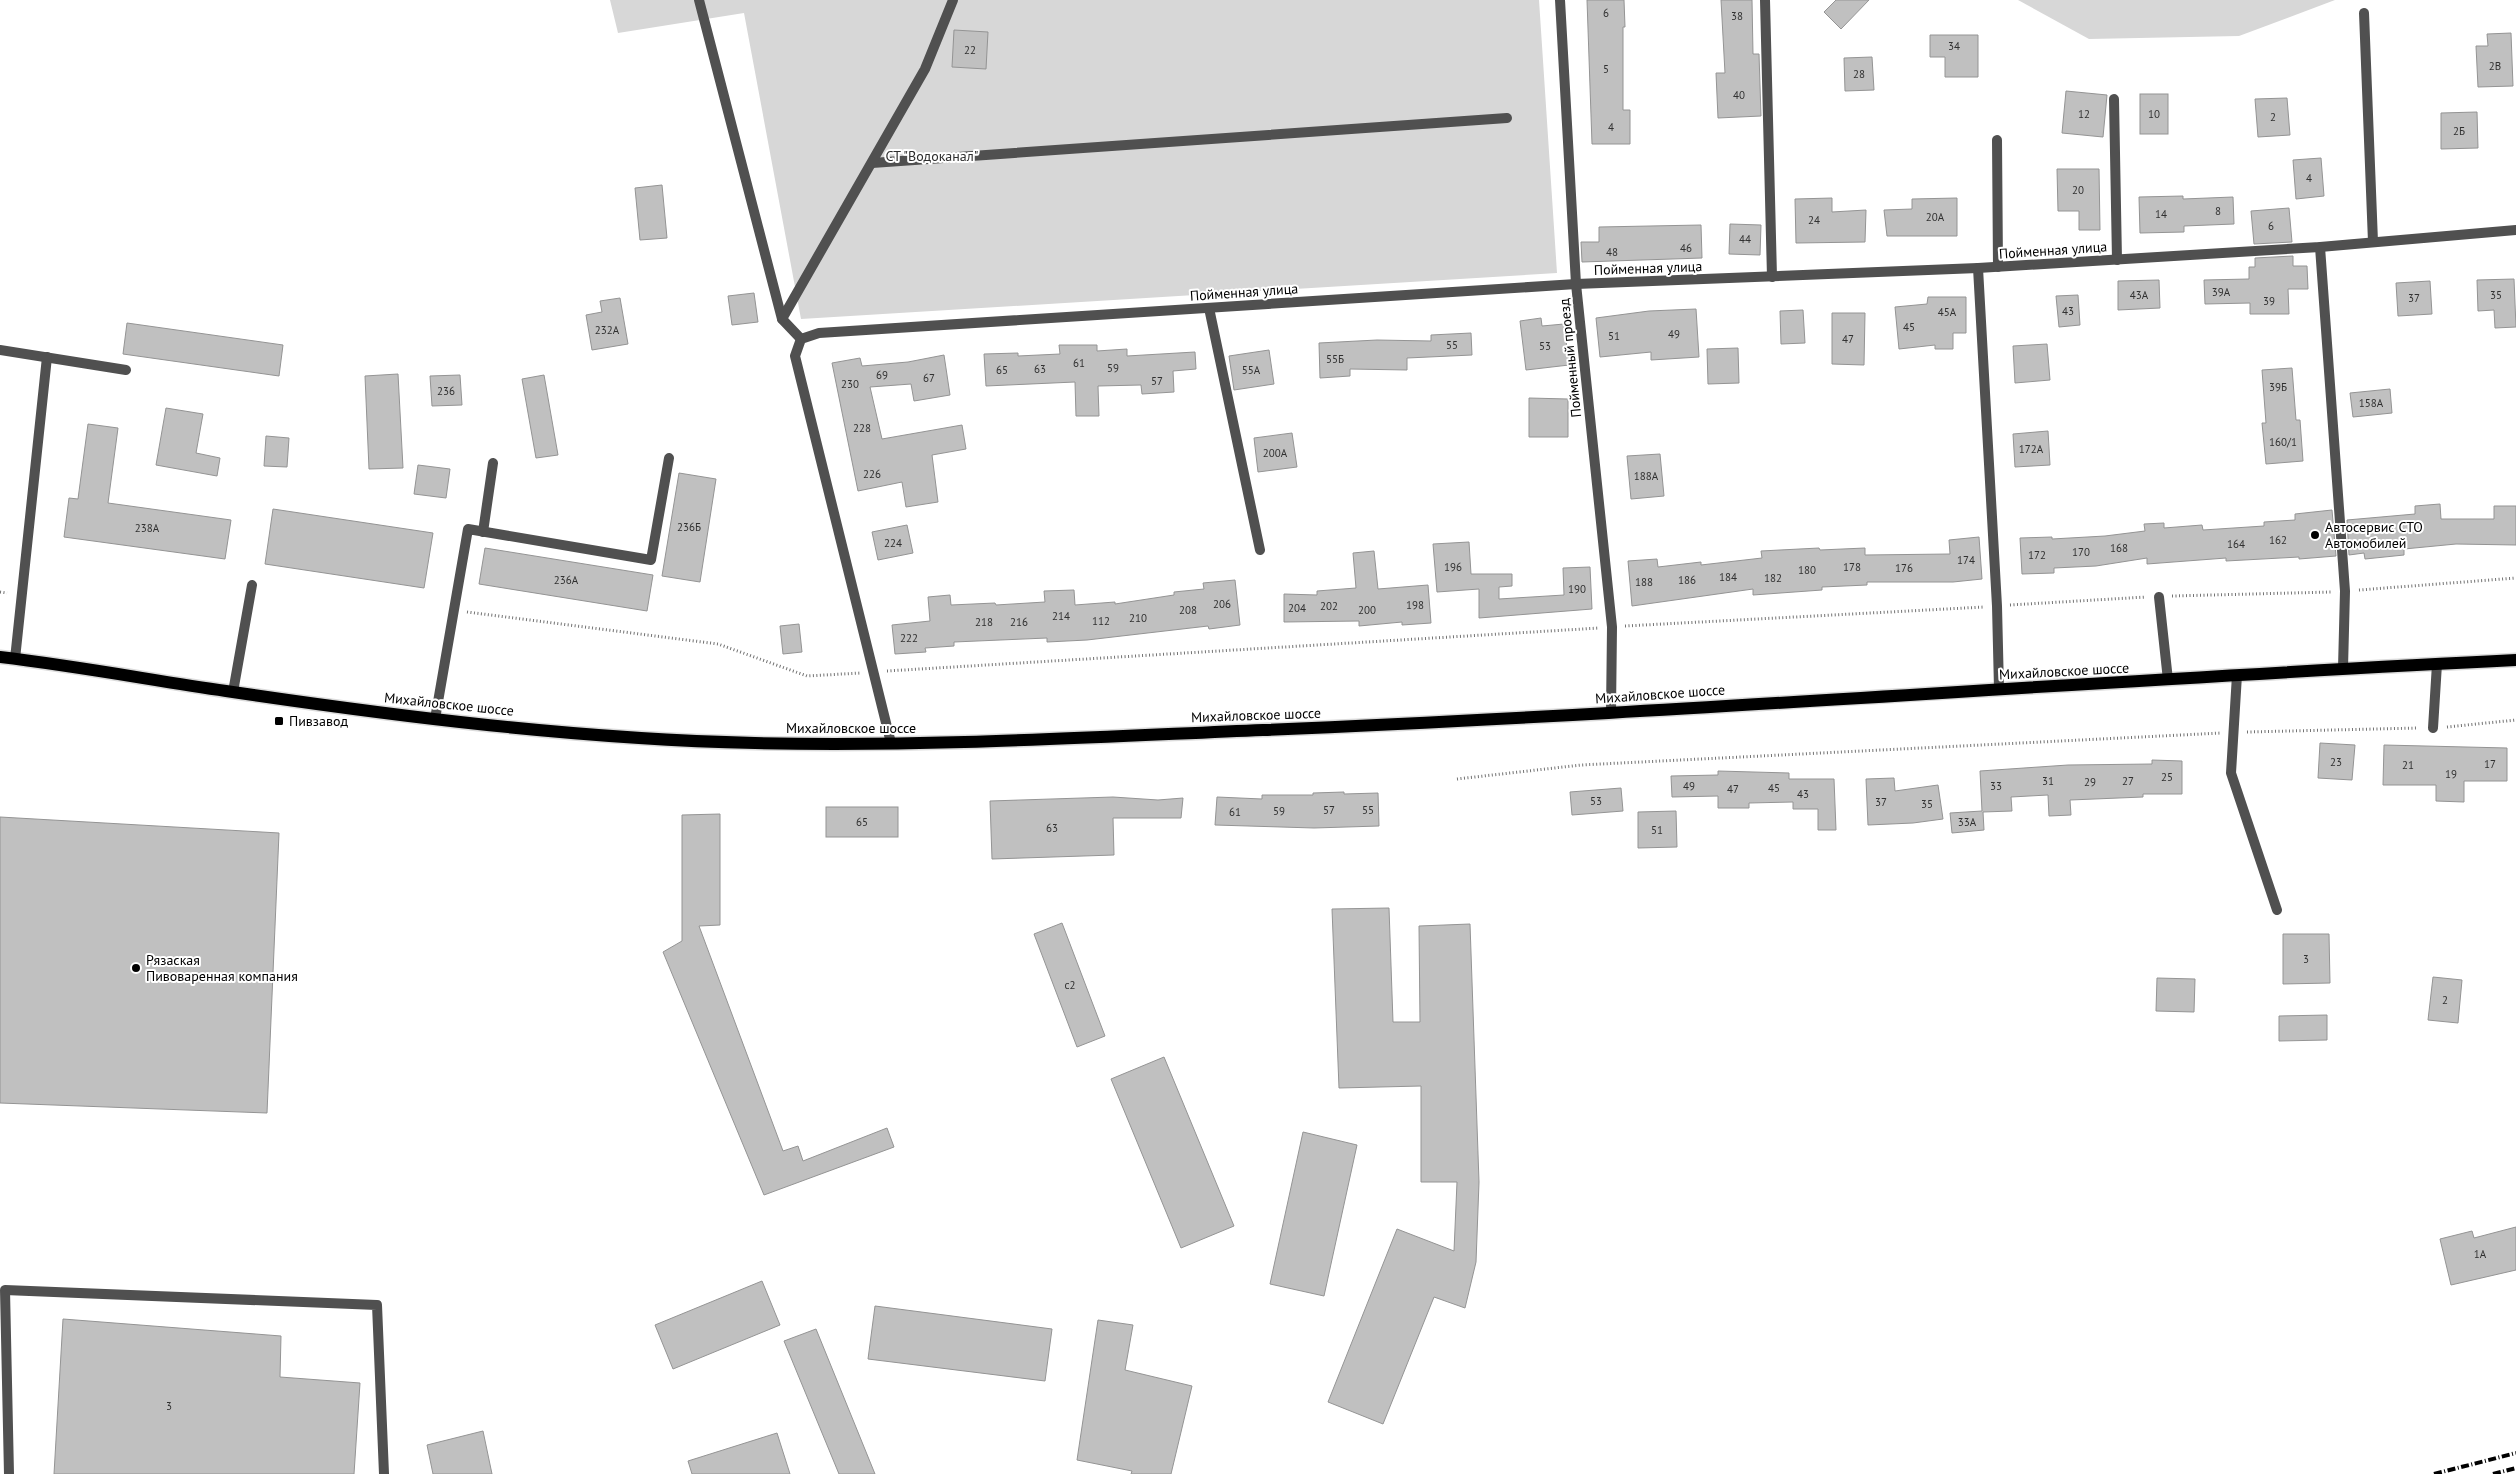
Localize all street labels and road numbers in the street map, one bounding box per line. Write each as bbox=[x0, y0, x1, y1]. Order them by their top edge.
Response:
street label: Пойменная улица bbox=[1998, 237, 2108, 263]
street label: Пойменная улица bbox=[1593, 257, 1703, 279]
street label: Пойменная улица bbox=[1189, 279, 1299, 305]
street label: Пойменный проезд bbox=[1555, 297, 1585, 418]
street label: Михайловское шоссе bbox=[1999, 659, 2129, 683]
street label: Михайловское шоссе bbox=[1594, 680, 1726, 708]
street label: Михайловское шоссе bbox=[383, 688, 515, 720]
street label: Михайловское шоссе bbox=[1191, 704, 1321, 726]
street label: Михайловское шоссе bbox=[786, 719, 916, 737]

